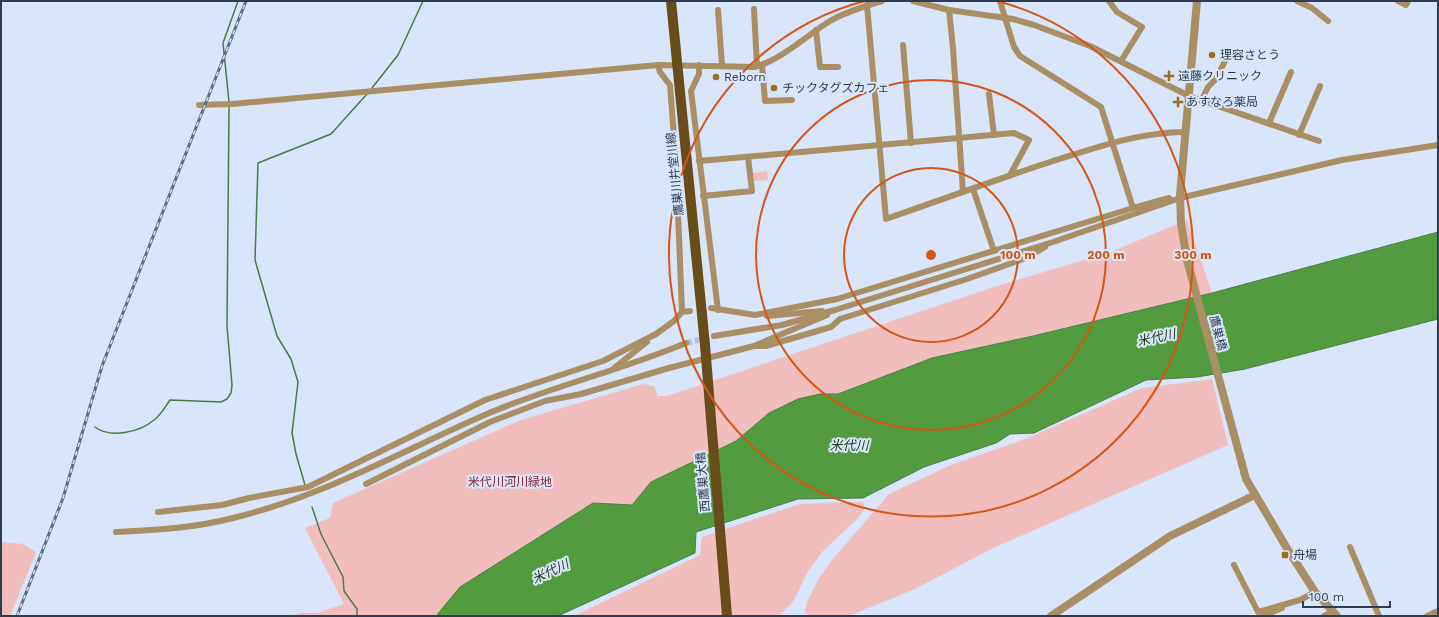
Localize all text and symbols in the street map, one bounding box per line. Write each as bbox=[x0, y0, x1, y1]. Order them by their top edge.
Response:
place label: 理容さとう bbox=[1220, 48, 1280, 62]
marker: 理容さとう bbox=[1207, 50, 1217, 60]
place label: 遠藤クリニック bbox=[1178, 69, 1262, 83]
place label: Reborn bbox=[724, 70, 766, 84]
marker: 遠藤クリニック bbox=[1163, 70, 1175, 82]
marker: Reborn bbox=[711, 72, 721, 82]
place label: チックタグズカフェ bbox=[782, 81, 890, 95]
marker: チックタグズカフェ bbox=[769, 83, 779, 93]
place label: あすなろ薬局 bbox=[1186, 95, 1258, 109]
marker: あすなろ薬局 bbox=[1173, 97, 1183, 107]
street label: 鷹巣川井堂川線 bbox=[664, 131, 686, 217]
centre of rings bbox=[924, 248, 938, 262]
text: 100 m bbox=[1000, 248, 1036, 262]
text: 200 m bbox=[1087, 248, 1125, 262]
text: 300 m bbox=[1174, 248, 1212, 262]
street label: 鷹巣橋 bbox=[1207, 314, 1229, 352]
water label: 米代川 bbox=[1135, 326, 1179, 349]
water label: 米代川 bbox=[829, 438, 870, 453]
street label: 西鷹巣大橋 bbox=[693, 451, 713, 513]
park label: 米代川河川緑地 bbox=[468, 475, 552, 489]
place label: 舟場 bbox=[1293, 548, 1317, 562]
marker: 舟場 bbox=[1280, 550, 1290, 560]
water label: 米代川 bbox=[529, 556, 573, 586]
scale bar bbox=[1303, 583, 1390, 609]
text: 100 m bbox=[1309, 590, 1344, 604]

